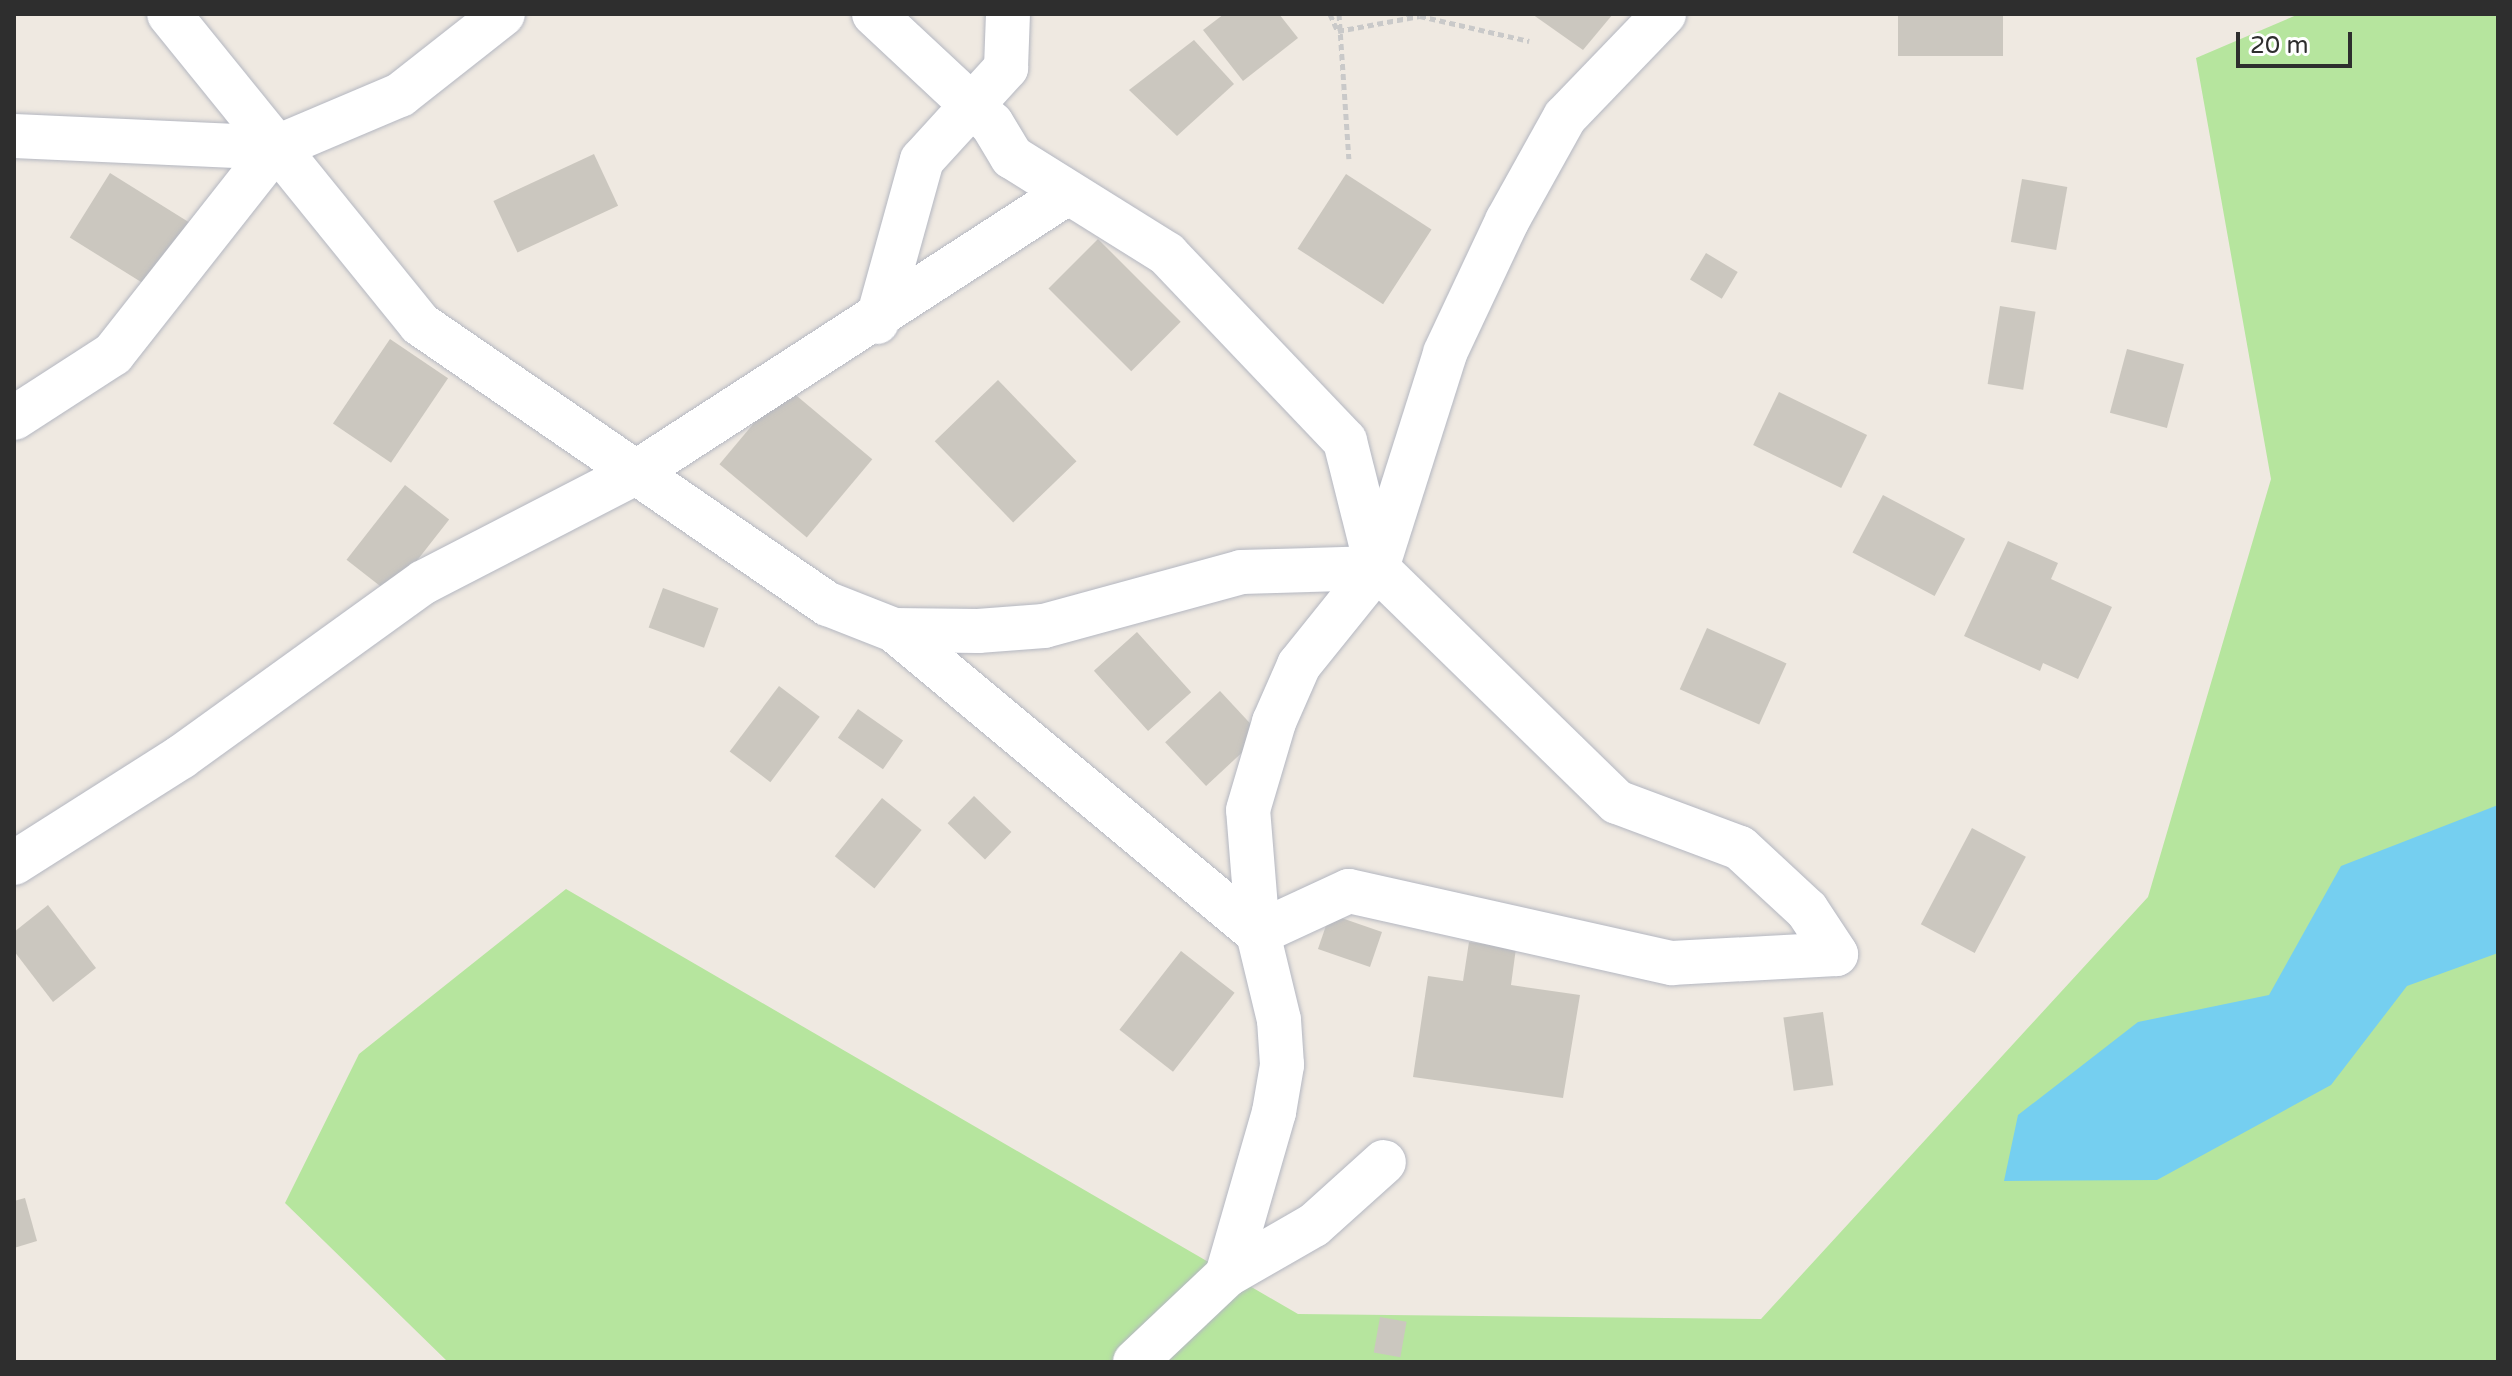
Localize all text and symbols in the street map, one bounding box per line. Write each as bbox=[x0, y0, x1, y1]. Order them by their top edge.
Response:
scale bar bbox=[2240, 16, 2356, 66]
text: 20 m bbox=[2250, 31, 2308, 60]

